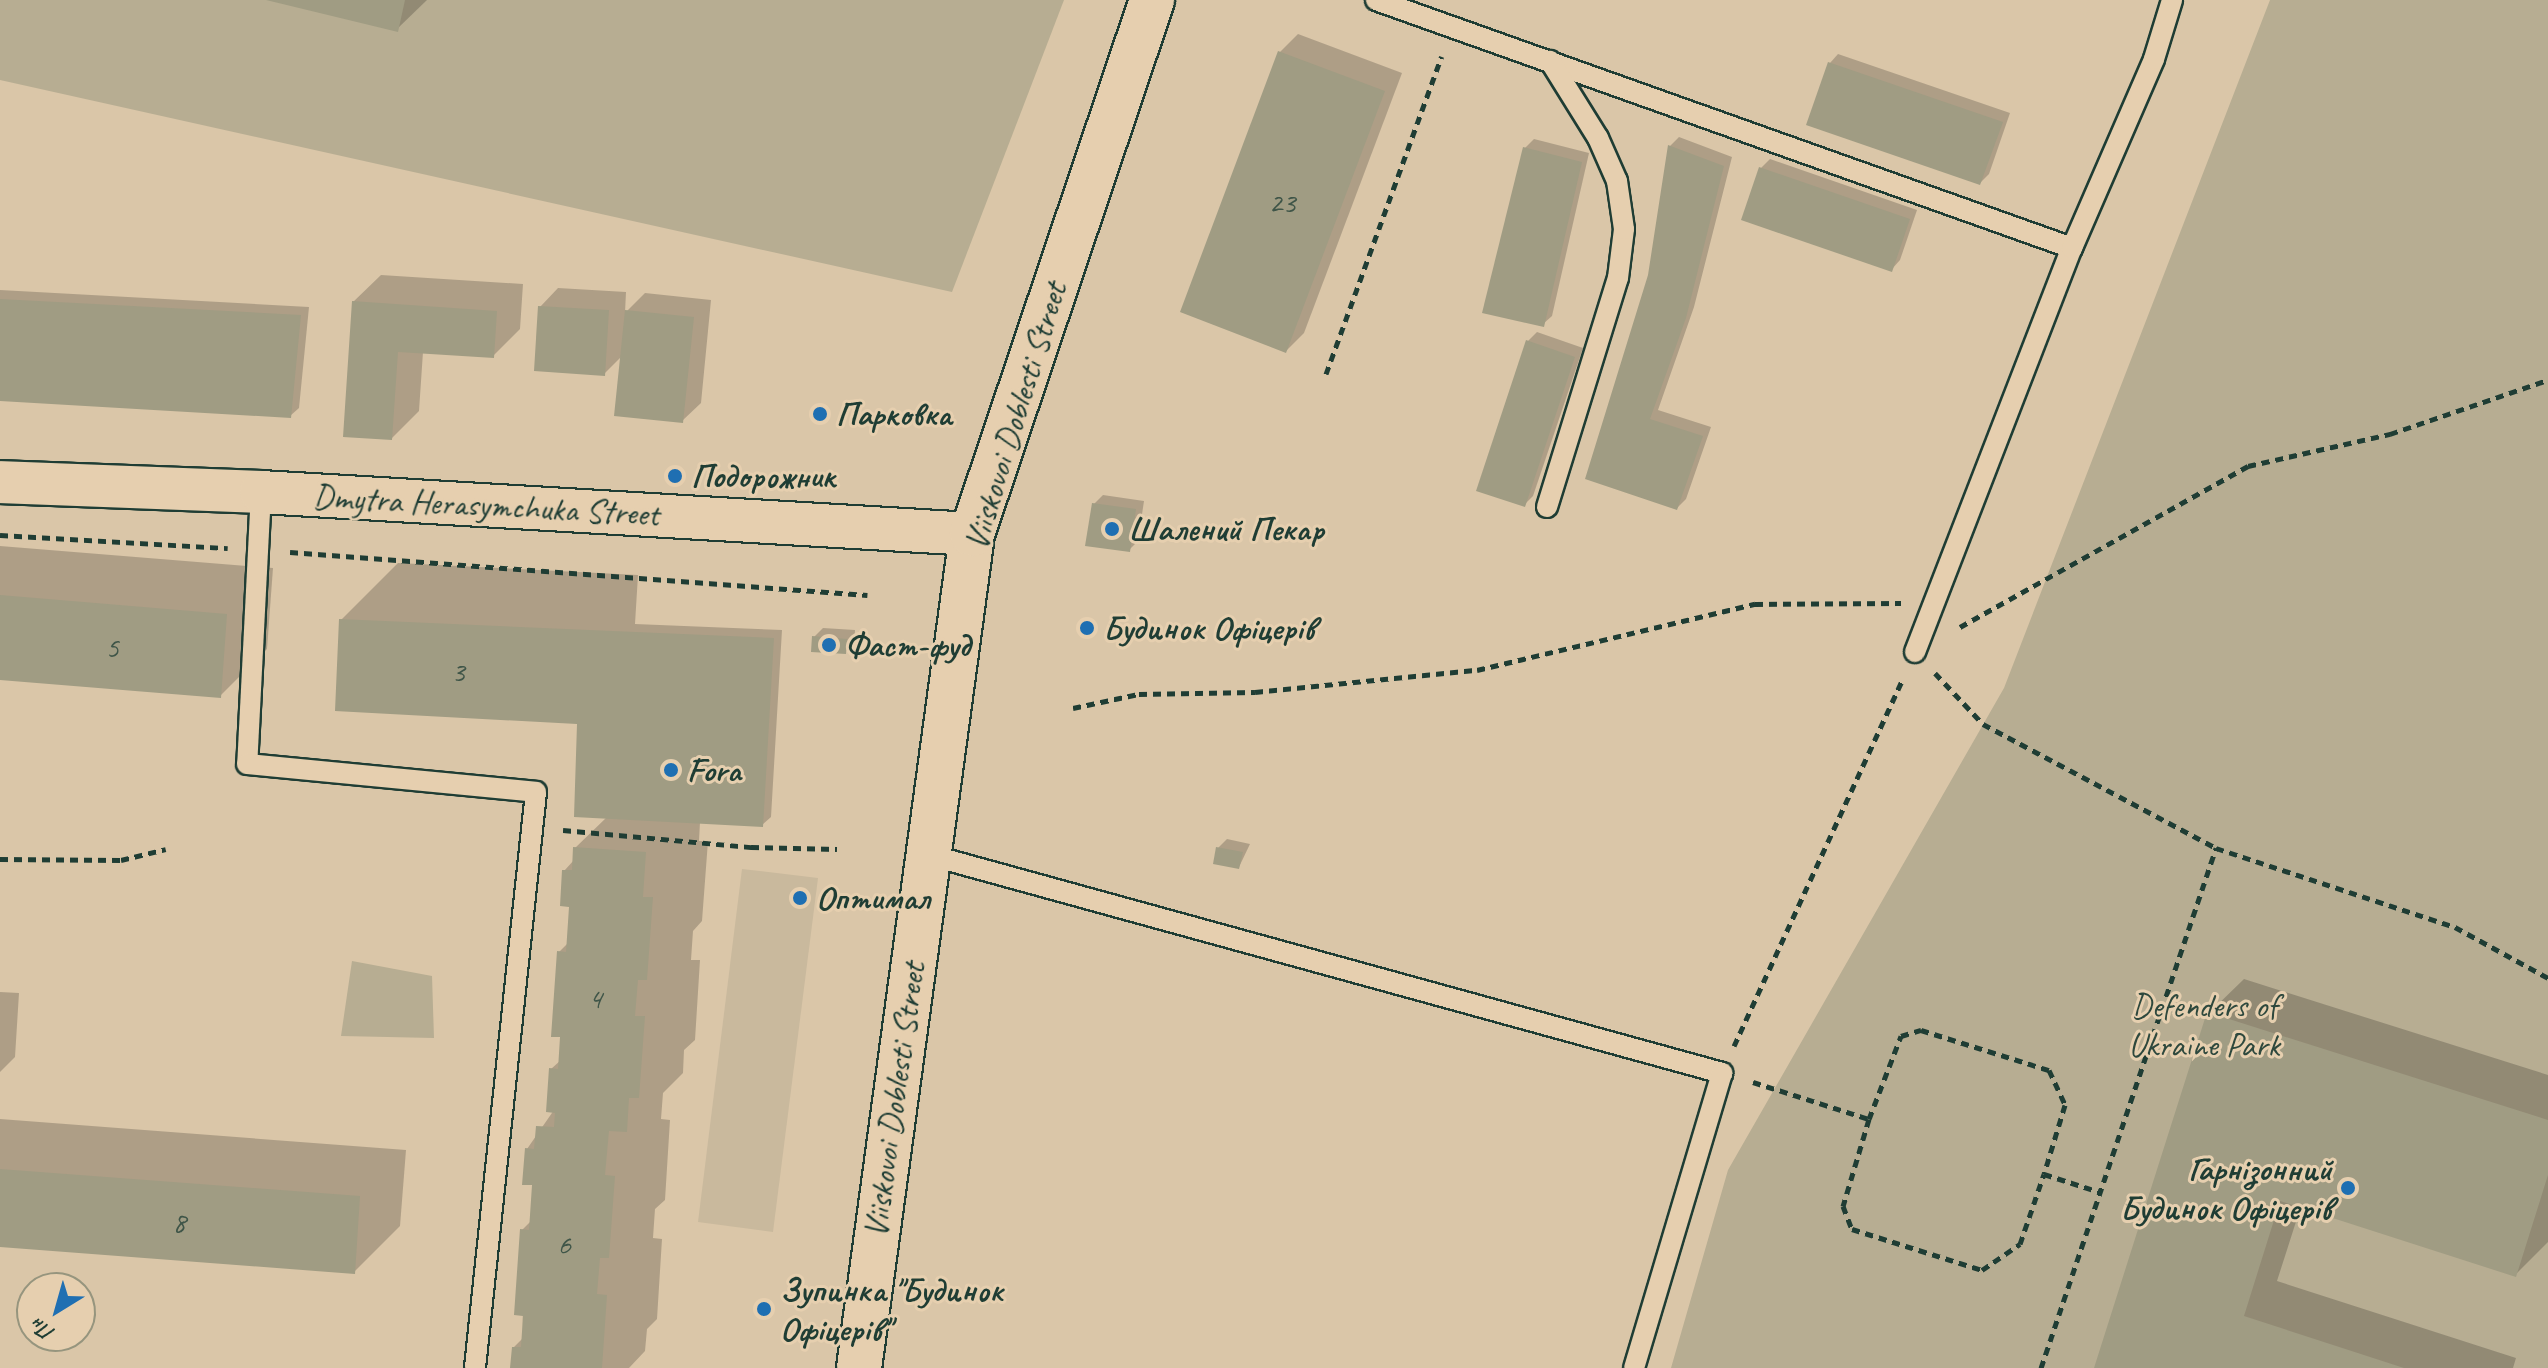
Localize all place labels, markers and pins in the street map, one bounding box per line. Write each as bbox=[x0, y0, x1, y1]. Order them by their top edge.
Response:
place label: Парковка bbox=[836, 394, 951, 434]
marker: Парковка bbox=[811, 405, 829, 423]
place label: Подорожник bbox=[691, 456, 835, 496]
marker: Подорожник bbox=[666, 467, 684, 485]
place label: Шалений Пекар bbox=[1128, 509, 1324, 549]
marker: Шалений Пекар bbox=[1103, 520, 1121, 538]
place label: Будинок Офіцерів bbox=[1103, 608, 1315, 648]
marker: Будинок Офіцерів bbox=[1078, 619, 1096, 637]
place label: Фаст-фуд bbox=[845, 625, 970, 665]
marker: Фаст-фуд bbox=[820, 636, 838, 654]
place label: Fora bbox=[687, 750, 741, 790]
marker: Fora bbox=[662, 761, 680, 779]
place label: Оптимал bbox=[816, 878, 929, 918]
marker: Оптимал bbox=[791, 889, 809, 907]
place label: Гарнізонний Будинок Офіцерів bbox=[2120, 1148, 2332, 1228]
marker: Гарнізонний Будинок Офіцерів bbox=[2339, 1179, 2357, 1197]
place label: Зупинка "Будинок Офіцерів" bbox=[780, 1269, 1003, 1348]
marker: Зупинка "Будинок Офіцерів" bbox=[755, 1300, 773, 1318]

